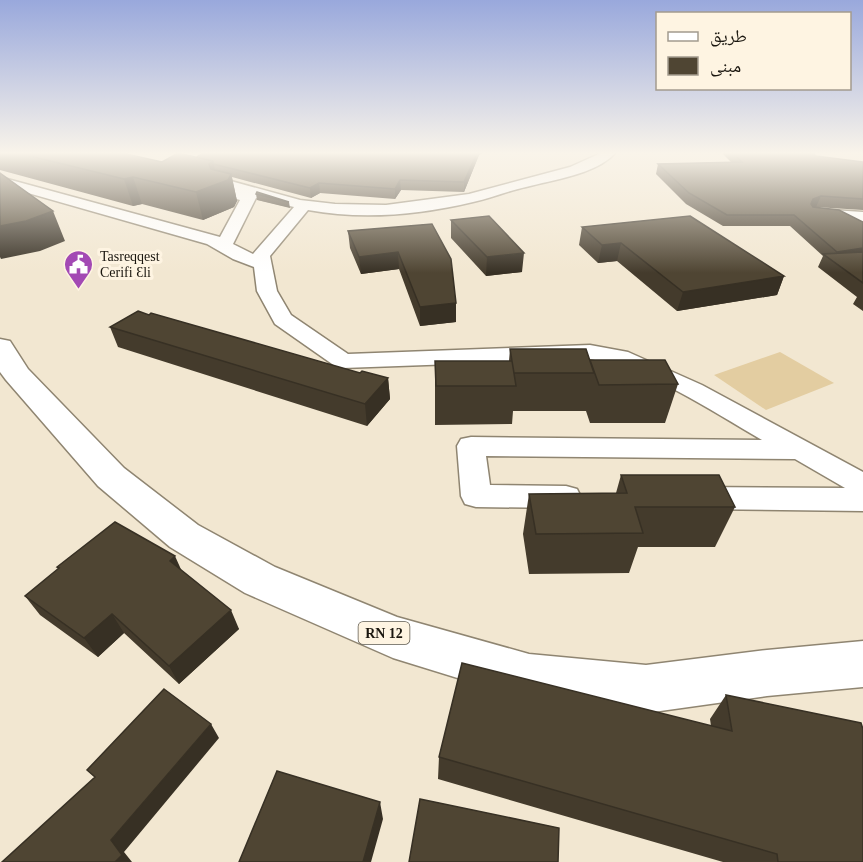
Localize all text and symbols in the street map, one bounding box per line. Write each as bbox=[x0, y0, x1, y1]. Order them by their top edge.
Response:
legend bbox=[656, 12, 851, 90]
text: طريق bbox=[710, 26, 747, 47]
text: مبنى bbox=[710, 56, 741, 77]
public building icon: Tasreqqest Cerifi Ɛli bbox=[63, 248, 95, 290]
place label: Tasreqqest Cerifi Ɛli bbox=[100, 249, 160, 280]
road number: RN 12 bbox=[358, 622, 410, 644]

